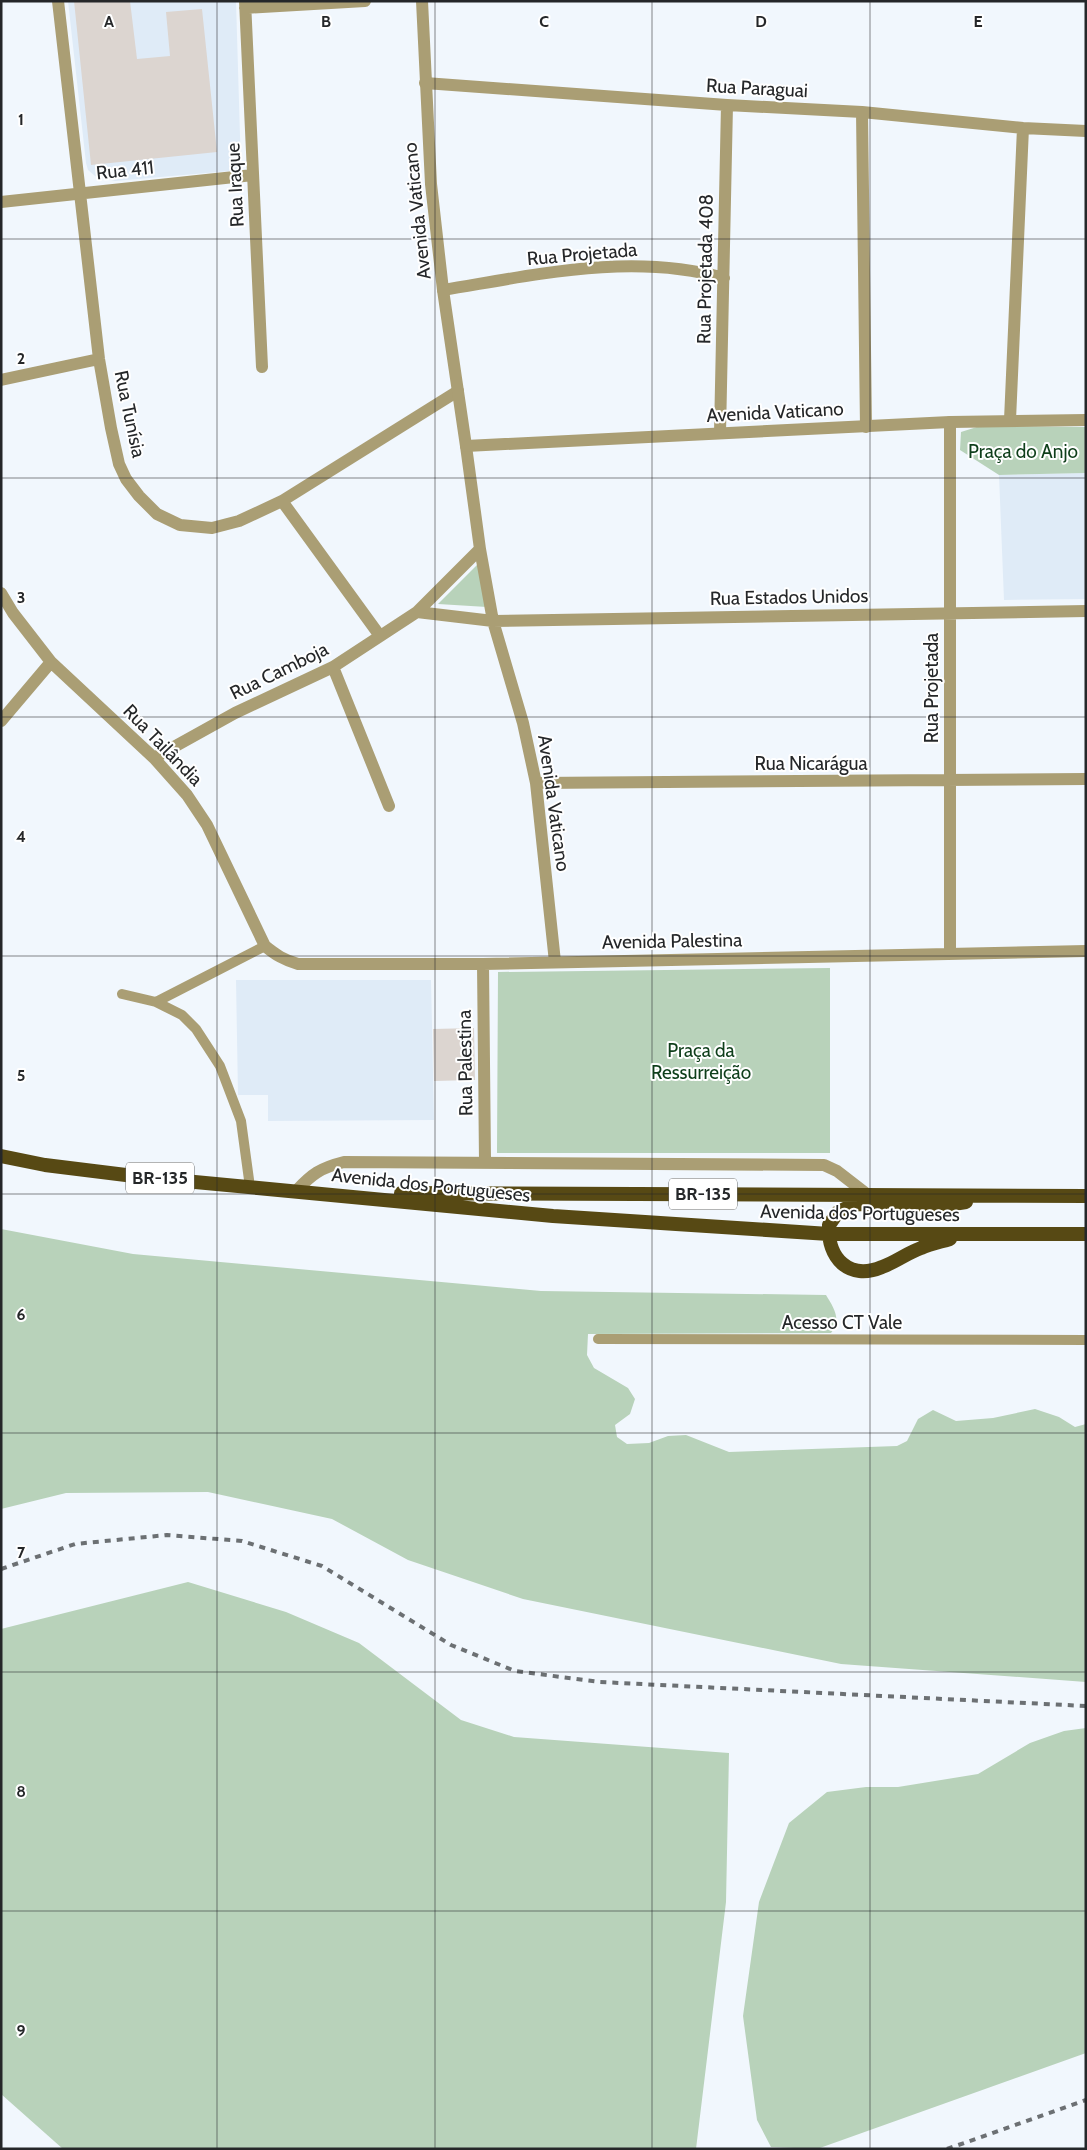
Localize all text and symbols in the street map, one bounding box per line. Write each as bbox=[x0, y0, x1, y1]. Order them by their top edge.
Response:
text: A bbox=[104, 12, 114, 31]
text: B bbox=[321, 12, 331, 31]
text: C bbox=[539, 12, 549, 31]
text: D bbox=[755, 12, 767, 31]
text: E bbox=[973, 12, 983, 31]
street label: Rua Paraguai bbox=[706, 74, 808, 102]
text: 1 bbox=[18, 110, 24, 129]
street label: Avenida Vaticano bbox=[398, 141, 436, 281]
street label: Rua Iraque bbox=[221, 142, 249, 228]
street label: Rua 411 bbox=[95, 156, 155, 184]
street label: Rua Projetada 408 bbox=[692, 194, 718, 344]
street label: Rua Projetada bbox=[526, 238, 638, 270]
text: 2 bbox=[17, 349, 25, 368]
street label: Rua Tunísia bbox=[110, 368, 150, 460]
street label: Avenida Vaticano bbox=[706, 397, 844, 427]
park label: Praça do Anjo bbox=[968, 440, 1078, 463]
street label: Rua Estados Unidos bbox=[710, 584, 869, 610]
text: 3 bbox=[17, 588, 25, 607]
street label: Rua Projetada bbox=[920, 633, 943, 743]
street label: Rua Camboja bbox=[226, 637, 332, 705]
street label: Rua Tailândia bbox=[118, 699, 208, 791]
street label: Avenida Vaticano bbox=[533, 733, 575, 873]
street label: Rua Nicarágua bbox=[754, 752, 868, 775]
text: 4 bbox=[16, 827, 26, 846]
street label: Avenida Palestina bbox=[602, 928, 742, 954]
street label: Rua Palestina bbox=[453, 1010, 477, 1116]
park label: Praça da Ressurreição bbox=[651, 1039, 751, 1084]
text: 5 bbox=[17, 1066, 25, 1085]
road number: BR-135 bbox=[126, 1162, 194, 1194]
street label: Avenida dos Portugueses bbox=[330, 1163, 532, 1207]
road number: BR-135 bbox=[669, 1178, 737, 1210]
street label: Avenida dos Portugueses bbox=[760, 1200, 960, 1226]
text: 6 bbox=[17, 1305, 26, 1324]
street label: Acesso CT Vale bbox=[782, 1311, 902, 1334]
text: 7 bbox=[17, 1543, 26, 1562]
text: 8 bbox=[16, 1782, 26, 1801]
text: 9 bbox=[17, 2021, 26, 2040]

